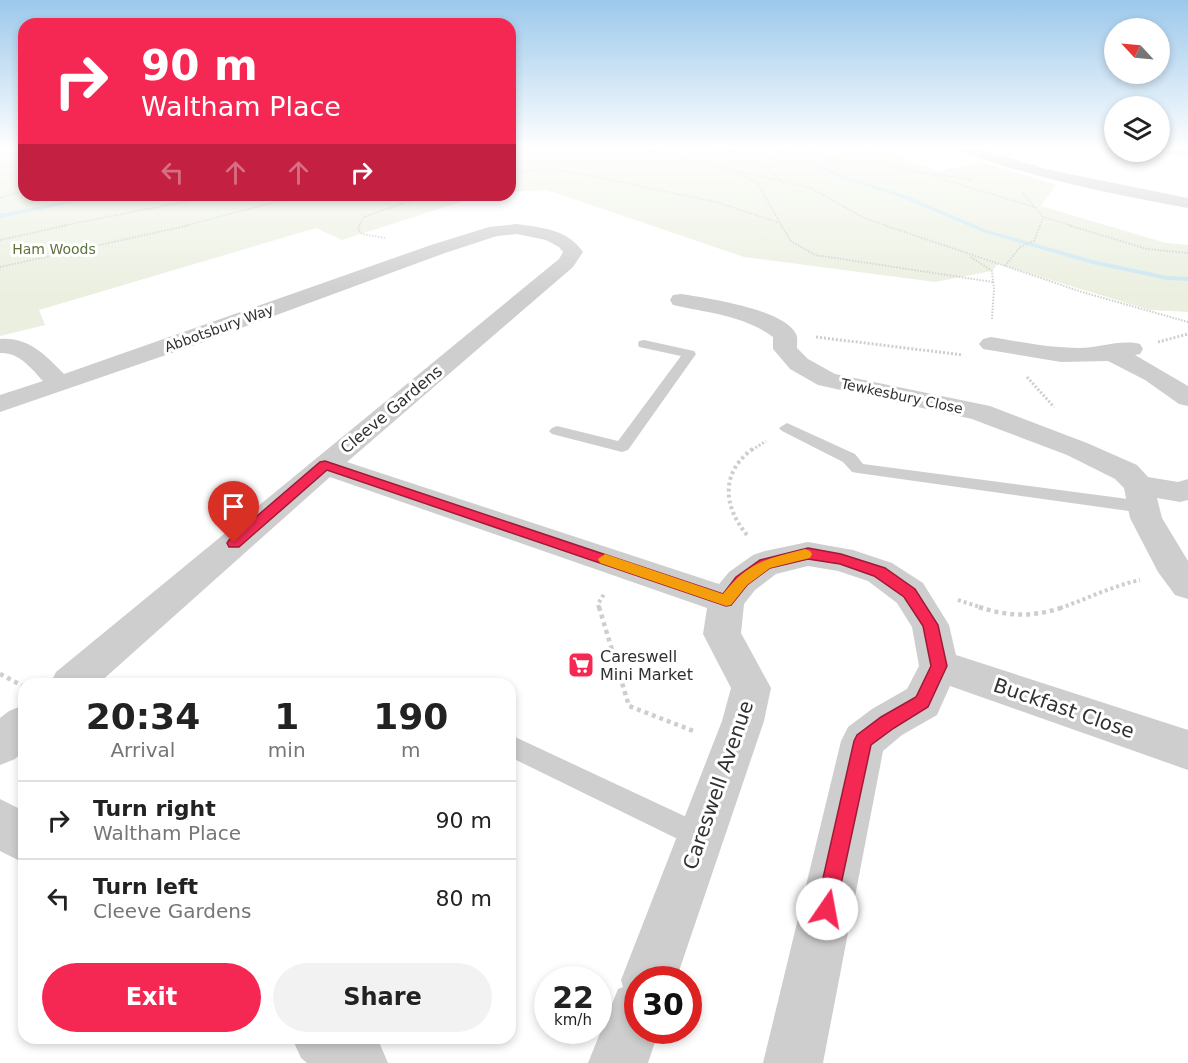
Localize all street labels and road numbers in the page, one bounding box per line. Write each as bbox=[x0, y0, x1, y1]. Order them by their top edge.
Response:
street label: Abbotsbury Way bbox=[162, 301, 276, 355]
street label: Cleeve Gardens bbox=[337, 361, 446, 457]
street label: Tewkesbury Close bbox=[839, 375, 964, 417]
street label: Buckfast Close bbox=[990, 673, 1138, 743]
street label: Careswell Avenue bbox=[678, 697, 758, 873]

